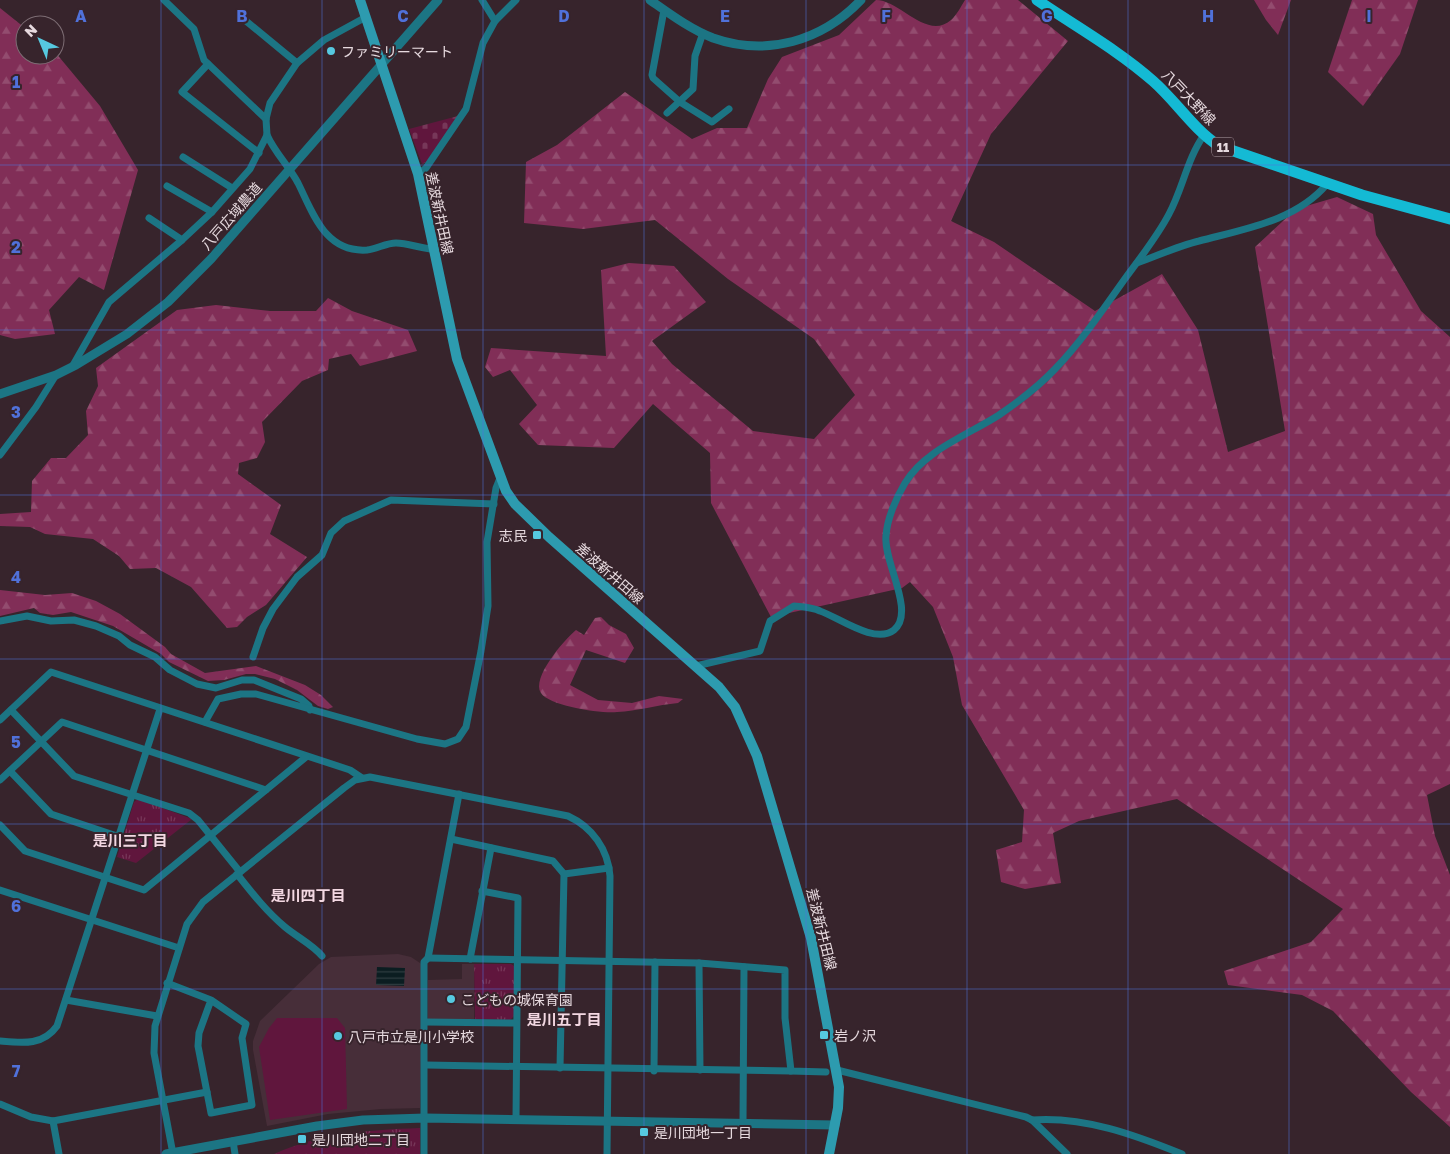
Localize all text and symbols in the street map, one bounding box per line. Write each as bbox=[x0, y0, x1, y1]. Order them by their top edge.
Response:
text: A bbox=[75, 6, 87, 26]
text: B bbox=[236, 6, 248, 26]
text: C bbox=[397, 6, 409, 26]
text: D bbox=[558, 6, 570, 26]
text: E bbox=[720, 6, 730, 26]
text: F bbox=[881, 6, 891, 26]
text: G bbox=[1041, 6, 1053, 26]
text: H bbox=[1202, 6, 1214, 26]
text: I bbox=[1366, 6, 1372, 26]
north arrow bbox=[15, 15, 65, 65]
text: N bbox=[21, 20, 40, 40]
place label: ファミリーマート bbox=[341, 43, 453, 60]
marker: ファミリーマート bbox=[325, 45, 337, 57]
street label: 八戸大野線 bbox=[1159, 66, 1219, 128]
text: 1 bbox=[12, 72, 20, 92]
road number: 11 bbox=[1212, 138, 1234, 156]
street label: 差波新井田線 bbox=[423, 170, 457, 256]
street label: 八戸広域農道 bbox=[197, 179, 265, 253]
text: 2 bbox=[11, 237, 21, 257]
text: 3 bbox=[11, 402, 21, 422]
place label: 志民 bbox=[499, 527, 527, 544]
marker: 志民 bbox=[531, 529, 543, 541]
street label: 差波新井田線 bbox=[573, 539, 647, 607]
text: 4 bbox=[11, 567, 21, 587]
text: 5 bbox=[11, 732, 21, 752]
district label: 是川三丁目 bbox=[92, 831, 168, 849]
district label: 是川四丁目 bbox=[270, 886, 346, 904]
street label: 差波新井田線 bbox=[804, 886, 840, 972]
text: 6 bbox=[11, 896, 21, 916]
place label: こどもの城保育園 bbox=[461, 991, 573, 1008]
marker: こどもの城保育園 bbox=[445, 993, 457, 1005]
district label: 是川五丁目 bbox=[526, 1010, 602, 1028]
place label: 岩ノ沢 bbox=[834, 1027, 876, 1044]
place label: 八戸市立是川小学校 bbox=[348, 1028, 474, 1045]
marker: 岩ノ沢 bbox=[818, 1029, 830, 1041]
marker: 八戸市立是川小学校 bbox=[332, 1030, 344, 1042]
text: 7 bbox=[12, 1061, 21, 1081]
place label: 是川団地一丁目 bbox=[654, 1124, 752, 1141]
marker: 是川団地一丁目 bbox=[638, 1126, 650, 1138]
place label: 是川団地二丁目 bbox=[312, 1131, 410, 1148]
marker: 是川団地二丁目 bbox=[296, 1133, 308, 1145]

